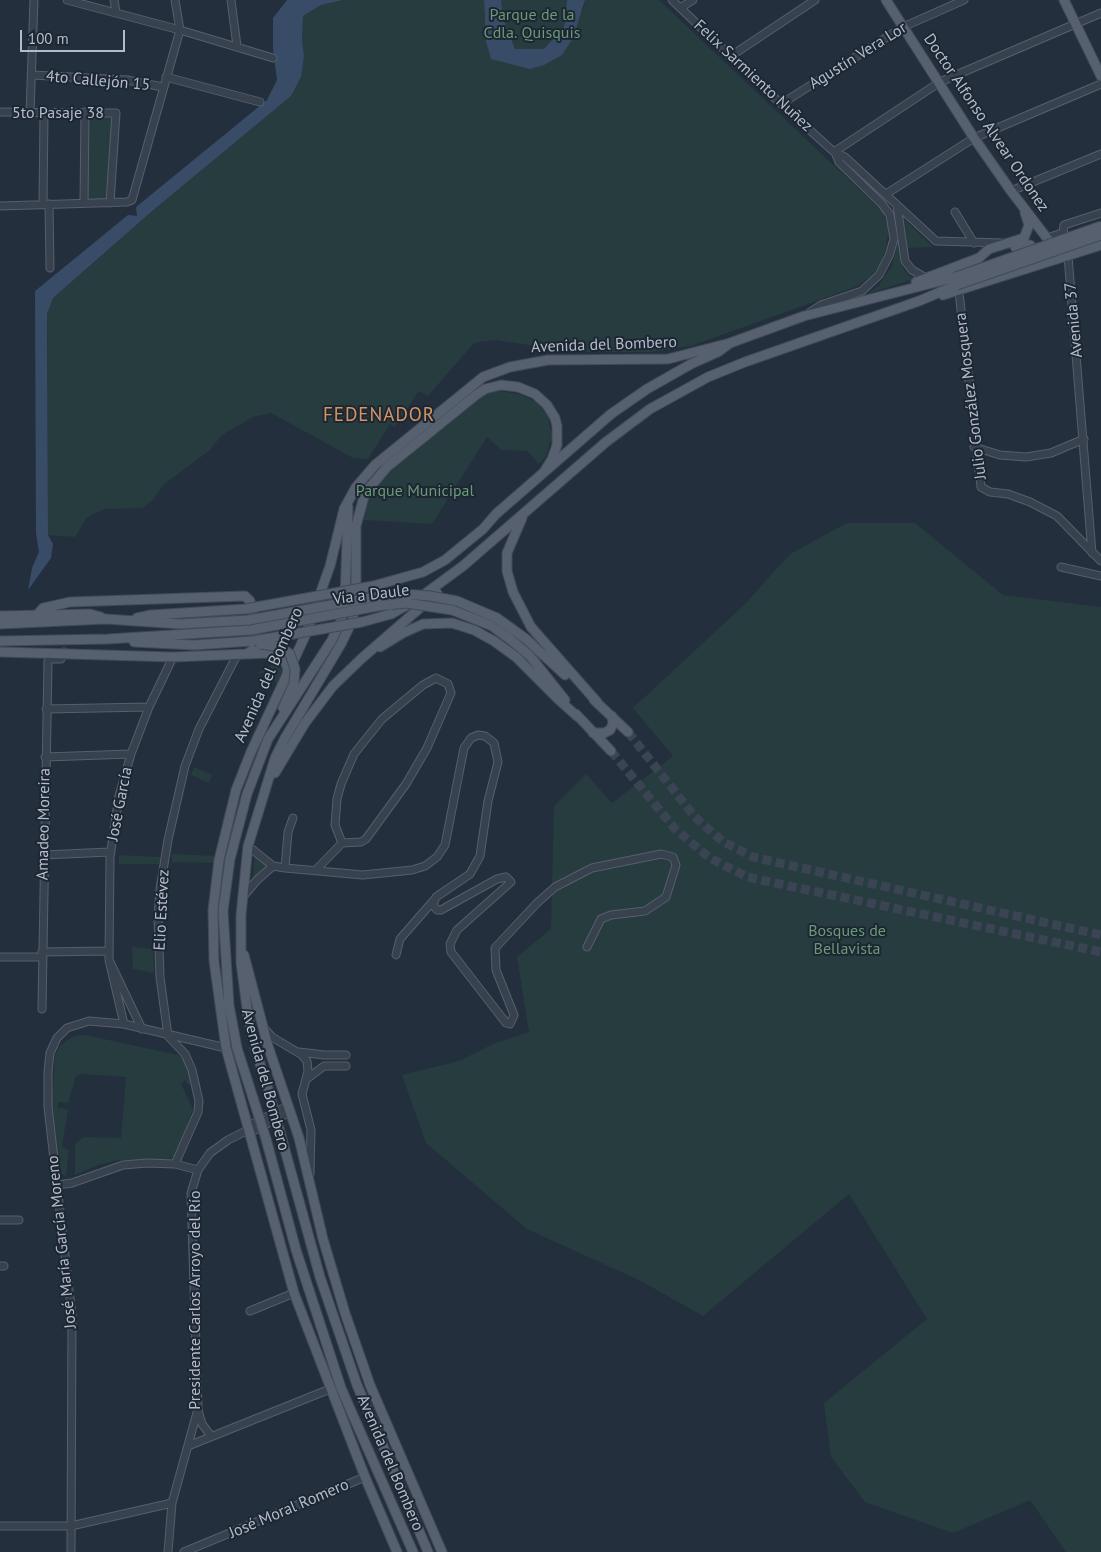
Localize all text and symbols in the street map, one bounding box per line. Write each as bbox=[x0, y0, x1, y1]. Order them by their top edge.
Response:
park label: Parque de la Cdla. Quisquis bbox=[484, 5, 580, 43]
street label: Felix Sarmiento Nuñez bbox=[690, 16, 816, 136]
street label: Agustín Vera Lor bbox=[806, 18, 910, 94]
scale bar bbox=[22, 20, 128, 52]
text: 100 m bbox=[28, 29, 69, 48]
street label: Doctor Alfonso Alvear Ordonez bbox=[919, 30, 1053, 216]
street label: 4to Callejón 15 bbox=[45, 67, 151, 95]
street label: 5to Pasaje 38 bbox=[12, 103, 104, 123]
street label: Avenida 37 bbox=[1061, 281, 1087, 359]
street label: Julio González Mosquera bbox=[951, 311, 991, 481]
street label: Avenida del Bombero bbox=[531, 333, 677, 357]
district label: FEDENADOR bbox=[322, 405, 436, 427]
park label: Parque Municipal bbox=[356, 481, 474, 501]
street label: Vía a Daule bbox=[332, 581, 410, 609]
street label: Avenida del Bombero bbox=[231, 605, 307, 745]
street label: José García bbox=[103, 765, 137, 843]
street label: Amadeo Moreira bbox=[33, 768, 55, 880]
street label: Elio Estévez bbox=[150, 869, 174, 951]
park label: Bosques de Bellavista bbox=[808, 921, 886, 959]
street label: Avenida del Bombero bbox=[237, 1007, 293, 1153]
street label: José María García Moreno bbox=[43, 1155, 81, 1329]
street label: Presidente Carlos Arroyo del Río bbox=[185, 1190, 205, 1410]
street label: Avenida del Bombero bbox=[353, 1392, 427, 1534]
street label: José Moral Romero bbox=[226, 1475, 352, 1543]

